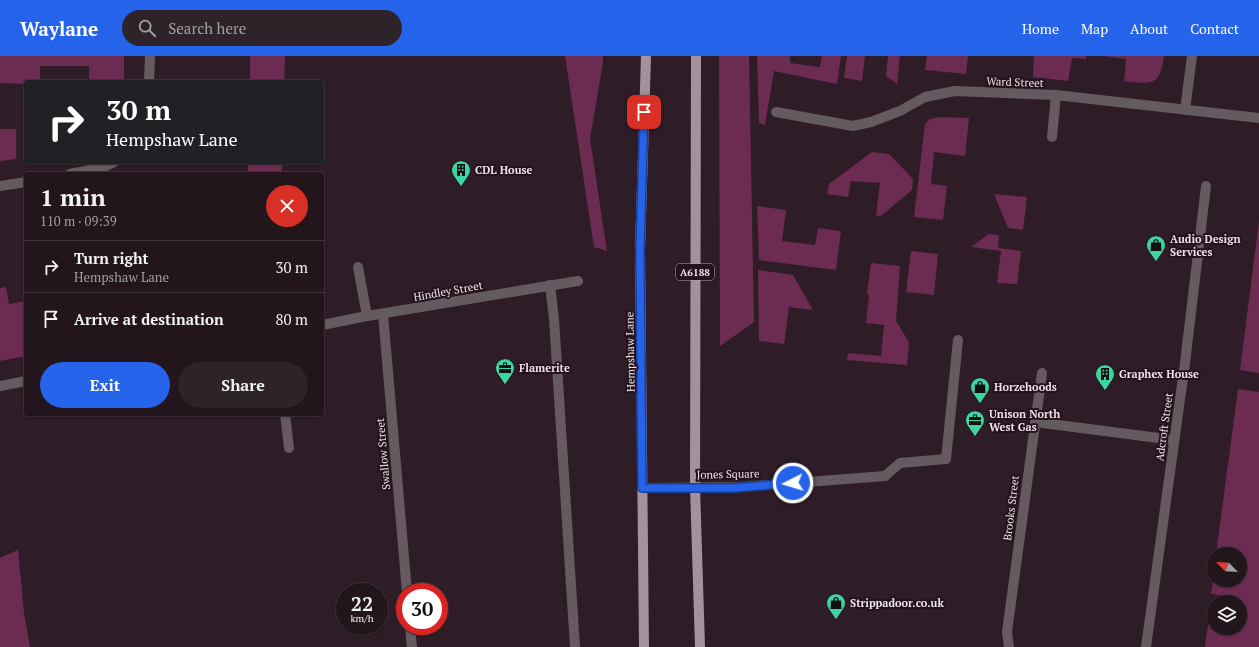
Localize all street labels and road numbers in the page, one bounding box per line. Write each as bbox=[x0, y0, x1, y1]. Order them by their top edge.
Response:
street label: Ward Street bbox=[986, 74, 1044, 90]
road number: A6188 bbox=[676, 264, 714, 280]
street label: Hindley Street bbox=[412, 278, 484, 304]
street label: Hempshaw Lane bbox=[622, 311, 638, 392]
street label: Adcroft Street bbox=[1152, 392, 1176, 462]
street label: Swallow Street bbox=[373, 417, 393, 491]
street label: Jones Square bbox=[696, 466, 760, 482]
street label: Brooks Street bbox=[1000, 475, 1022, 541]

